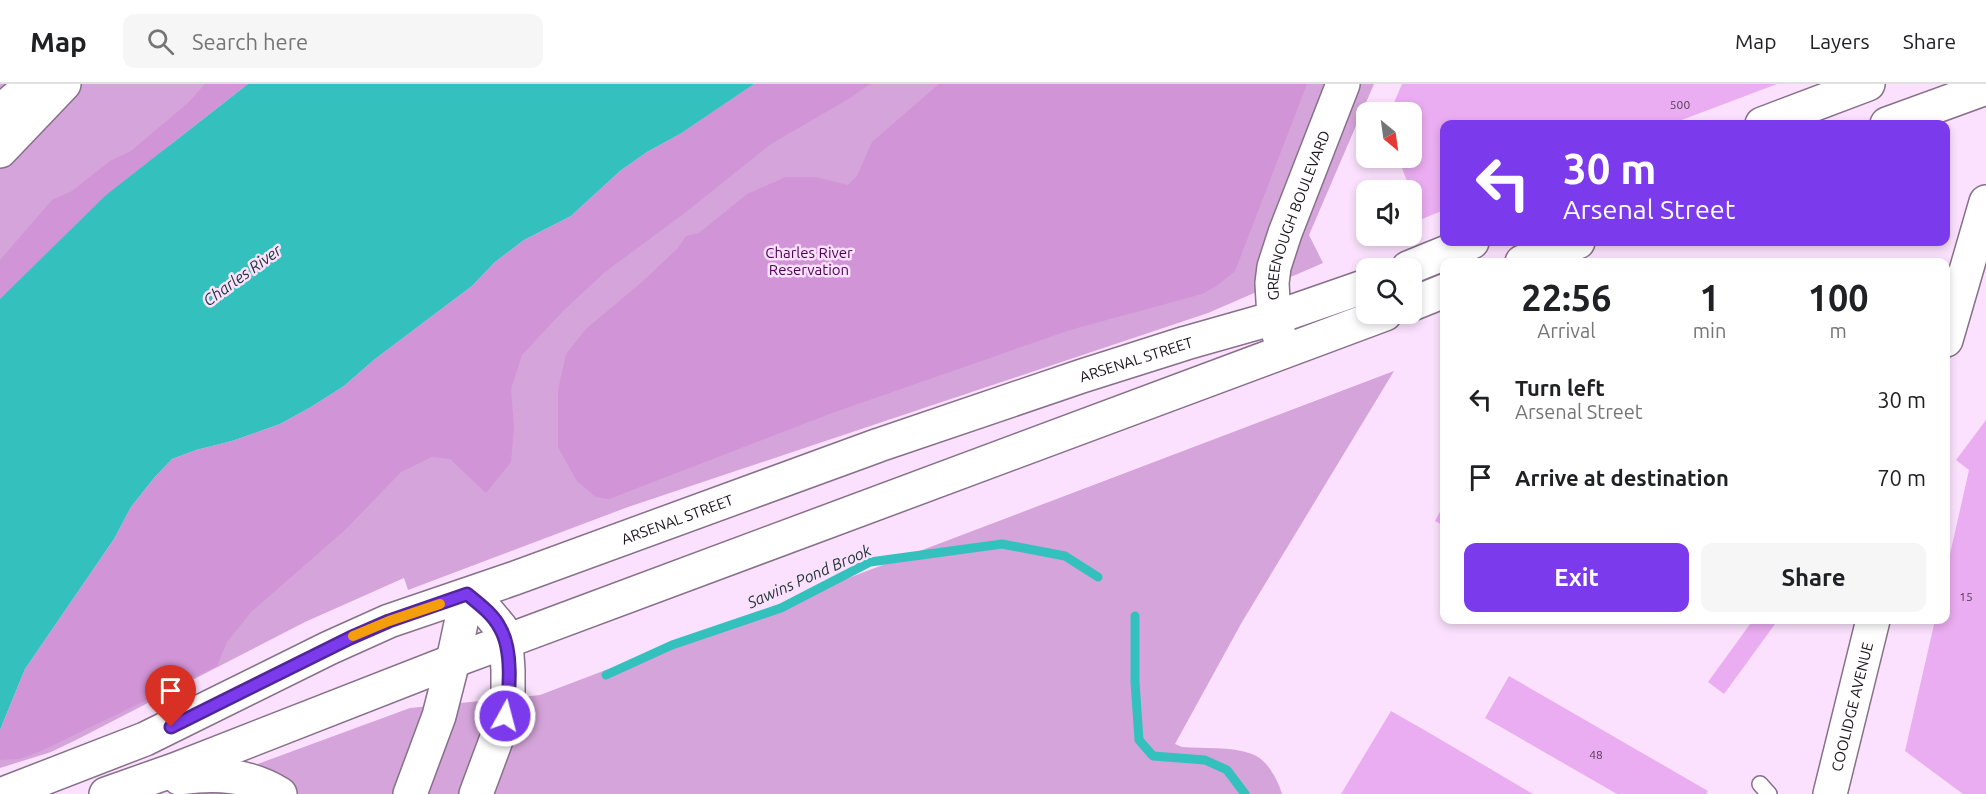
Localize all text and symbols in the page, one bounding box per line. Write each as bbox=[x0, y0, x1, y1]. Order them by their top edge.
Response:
search box bbox=[123, 14, 543, 68]
icon: search bbox=[144, 25, 177, 58]
text: Map bbox=[30, 26, 87, 57]
text: Search here bbox=[192, 29, 308, 54]
text: Map bbox=[1735, 29, 1776, 53]
text: Layers bbox=[1809, 29, 1870, 53]
text: Share bbox=[1903, 29, 1956, 53]
house number: 500 bbox=[1670, 98, 1690, 111]
north arrow bbox=[1356, 102, 1422, 168]
map controls bbox=[1356, 102, 1422, 324]
street label: GREENOUGH BOULEVARD bbox=[1263, 128, 1333, 301]
icon: left bbox=[1464, 144, 1542, 222]
text: 30 m bbox=[1563, 145, 1657, 192]
button: sound bbox=[1356, 180, 1422, 246]
text: Arsenal Street bbox=[1563, 194, 1735, 224]
water label: Charles River bbox=[199, 240, 285, 309]
park label: Charles River Reservation bbox=[765, 244, 853, 278]
button: search bbox=[1356, 258, 1422, 324]
text: 22:56 bbox=[1521, 277, 1611, 318]
text: 1 bbox=[1699, 277, 1720, 318]
text: 100 bbox=[1808, 277, 1869, 318]
text: Arrival bbox=[1537, 319, 1596, 342]
text: min bbox=[1693, 319, 1726, 342]
text: m bbox=[1830, 319, 1847, 342]
street label: ARSENAL STREET bbox=[1077, 333, 1195, 385]
text: Turn left bbox=[1515, 375, 1605, 400]
icon: left bbox=[1464, 383, 1497, 416]
text: 30 m bbox=[1877, 387, 1926, 412]
text: Arsenal Street bbox=[1515, 400, 1643, 423]
icon: arrive bbox=[1464, 461, 1497, 494]
text: Arrive at destination bbox=[1515, 465, 1729, 490]
text: 70 m bbox=[1877, 465, 1926, 490]
street label: ARSENAL STREET bbox=[619, 490, 736, 547]
water label: Sawins Pond Brook bbox=[743, 540, 874, 612]
button: Exit bbox=[1464, 543, 1689, 612]
button: Share bbox=[1701, 543, 1926, 612]
house number: 15 bbox=[1959, 590, 1973, 603]
street label: COOLIDGE AVENUE bbox=[1827, 640, 1876, 773]
pin bbox=[145, 665, 196, 727]
icon: arrive bbox=[154, 674, 187, 707]
position arrow bbox=[473, 684, 537, 748]
house number: 48 bbox=[1589, 748, 1603, 761]

